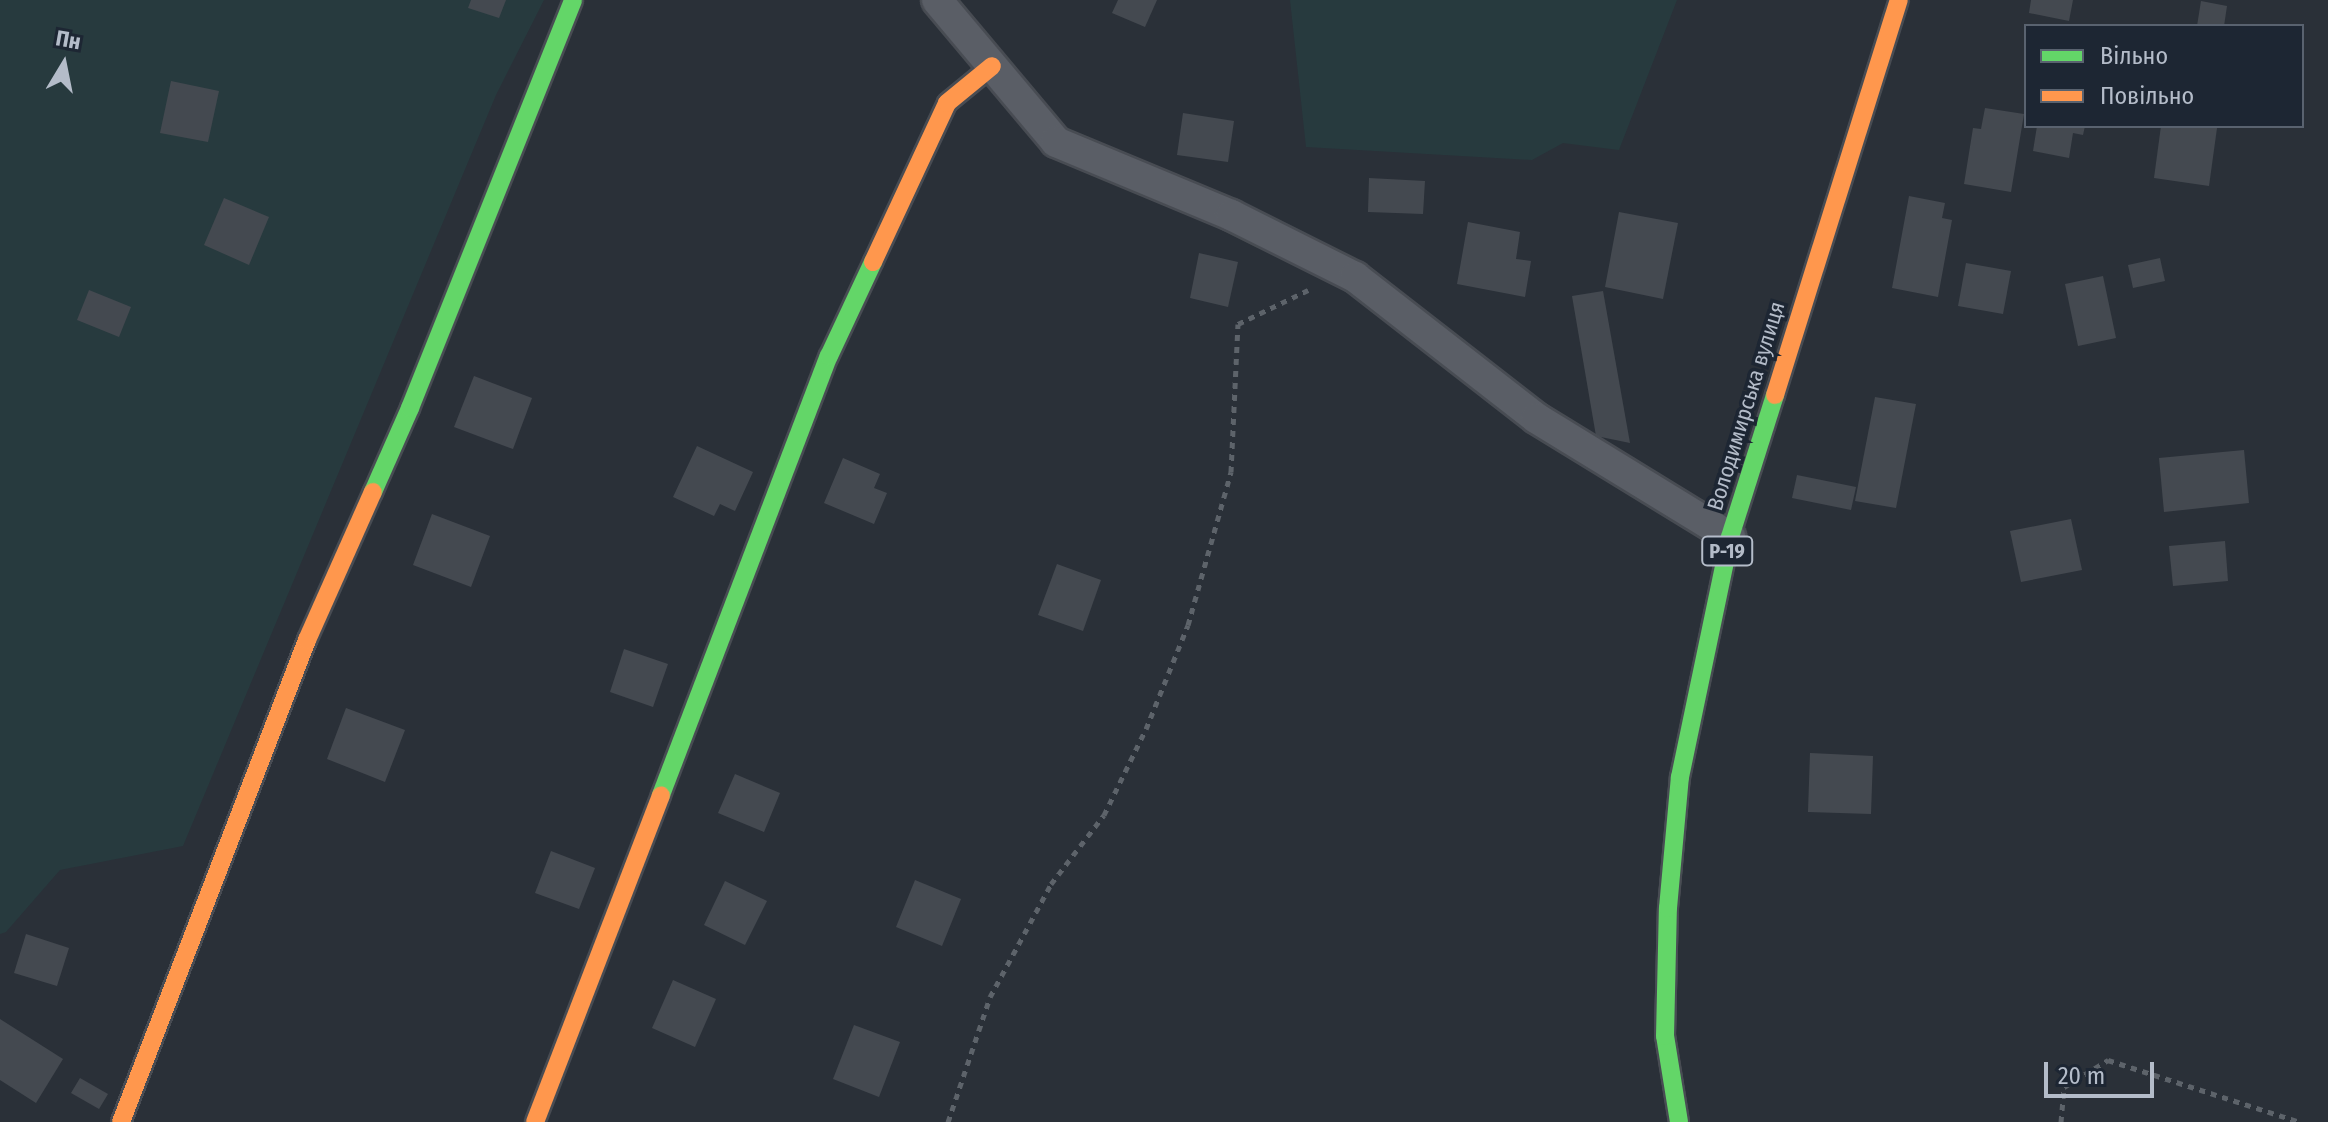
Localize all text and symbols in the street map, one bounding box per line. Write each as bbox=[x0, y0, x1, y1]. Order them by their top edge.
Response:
north arrow bbox=[24, 24, 104, 104]
text: Пн bbox=[54, 24, 83, 55]
legend bbox=[2024, 24, 2304, 128]
text: Вільно bbox=[2100, 42, 2168, 70]
text: Повільно bbox=[2100, 82, 2194, 110]
street label: Володимирська вулиця bbox=[1702, 298, 1790, 514]
road number: Р-19 bbox=[1701, 535, 1753, 567]
scale bar bbox=[2048, 1046, 2158, 1096]
text: 20 m bbox=[2058, 1062, 2105, 1090]

